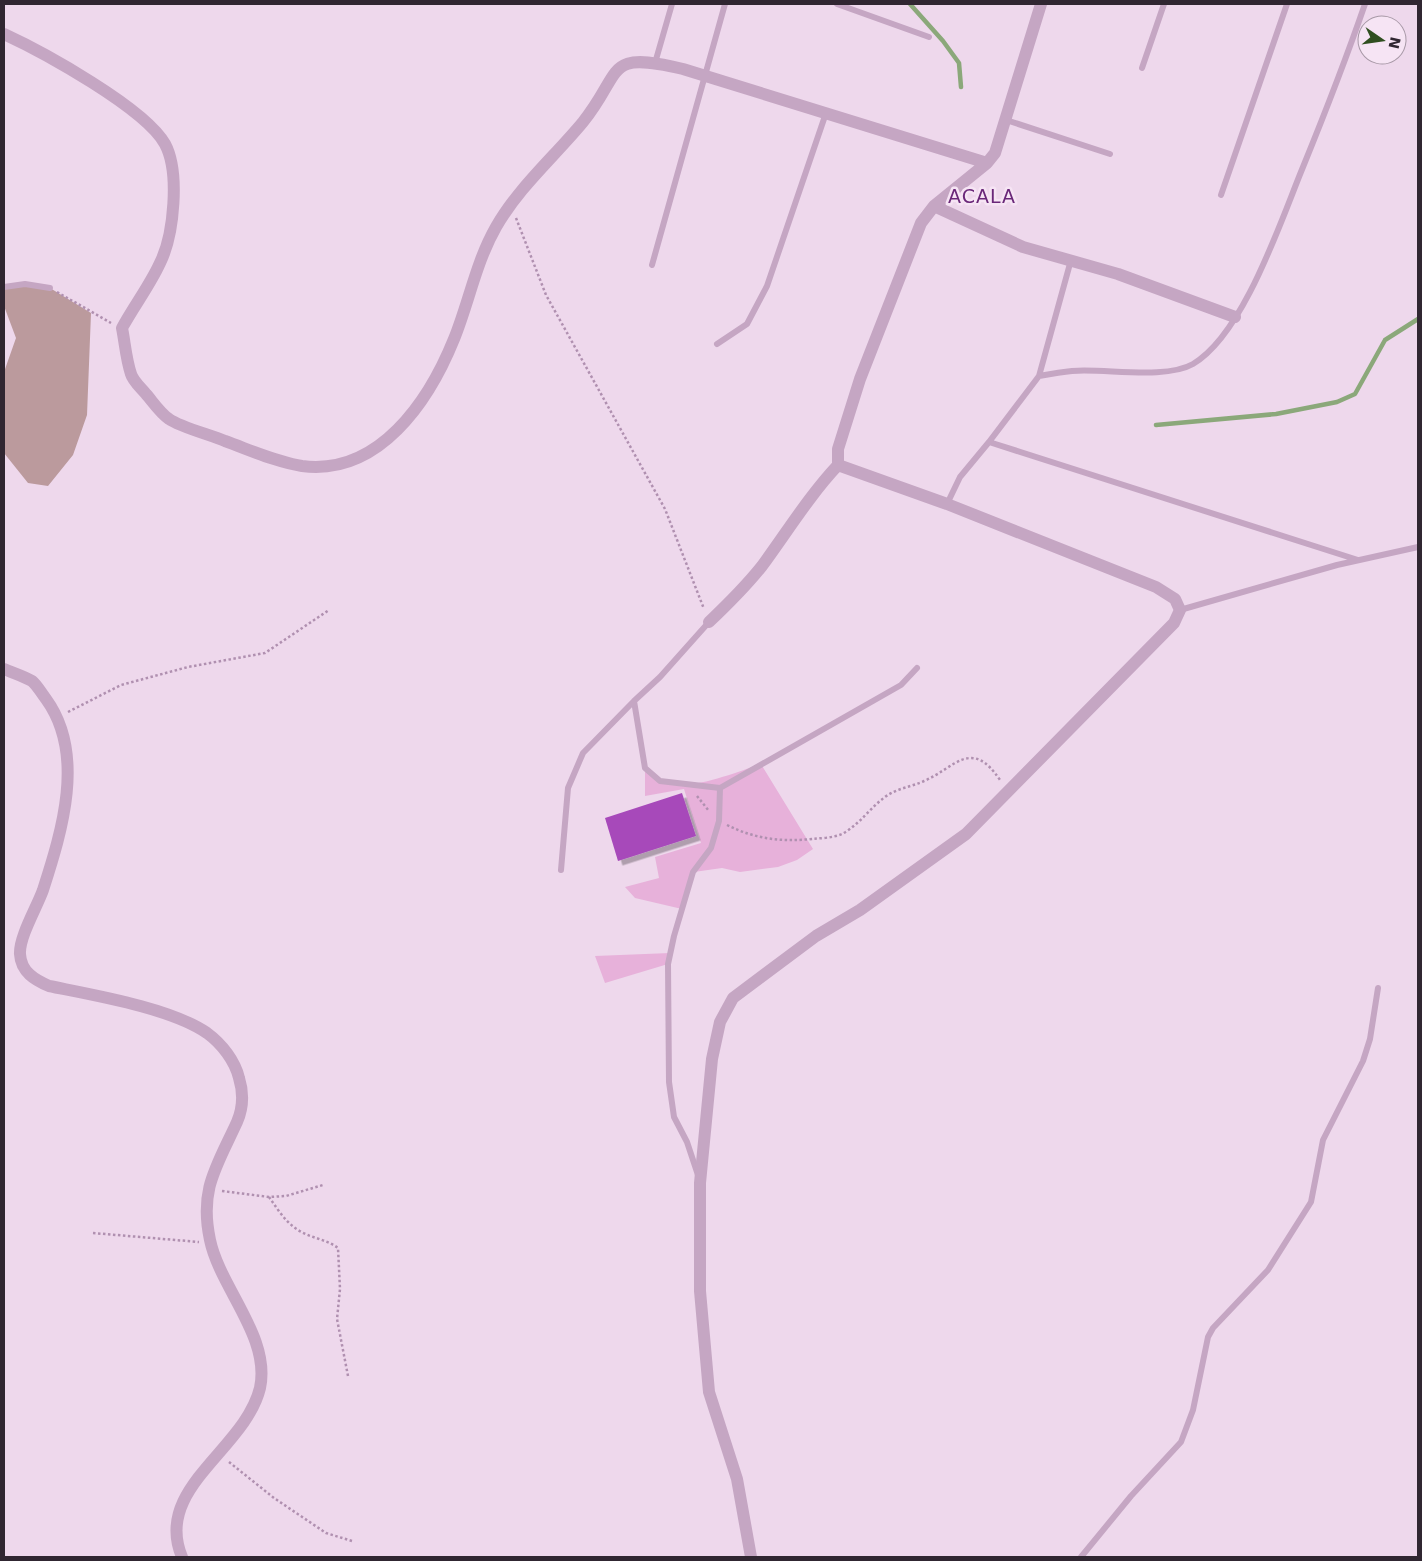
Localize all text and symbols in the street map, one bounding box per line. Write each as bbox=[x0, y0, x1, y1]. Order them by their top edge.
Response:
north arrow bbox=[1357, 15, 1407, 65]
text: N bbox=[1386, 35, 1404, 50]
district label: ACALA bbox=[948, 185, 1016, 207]

